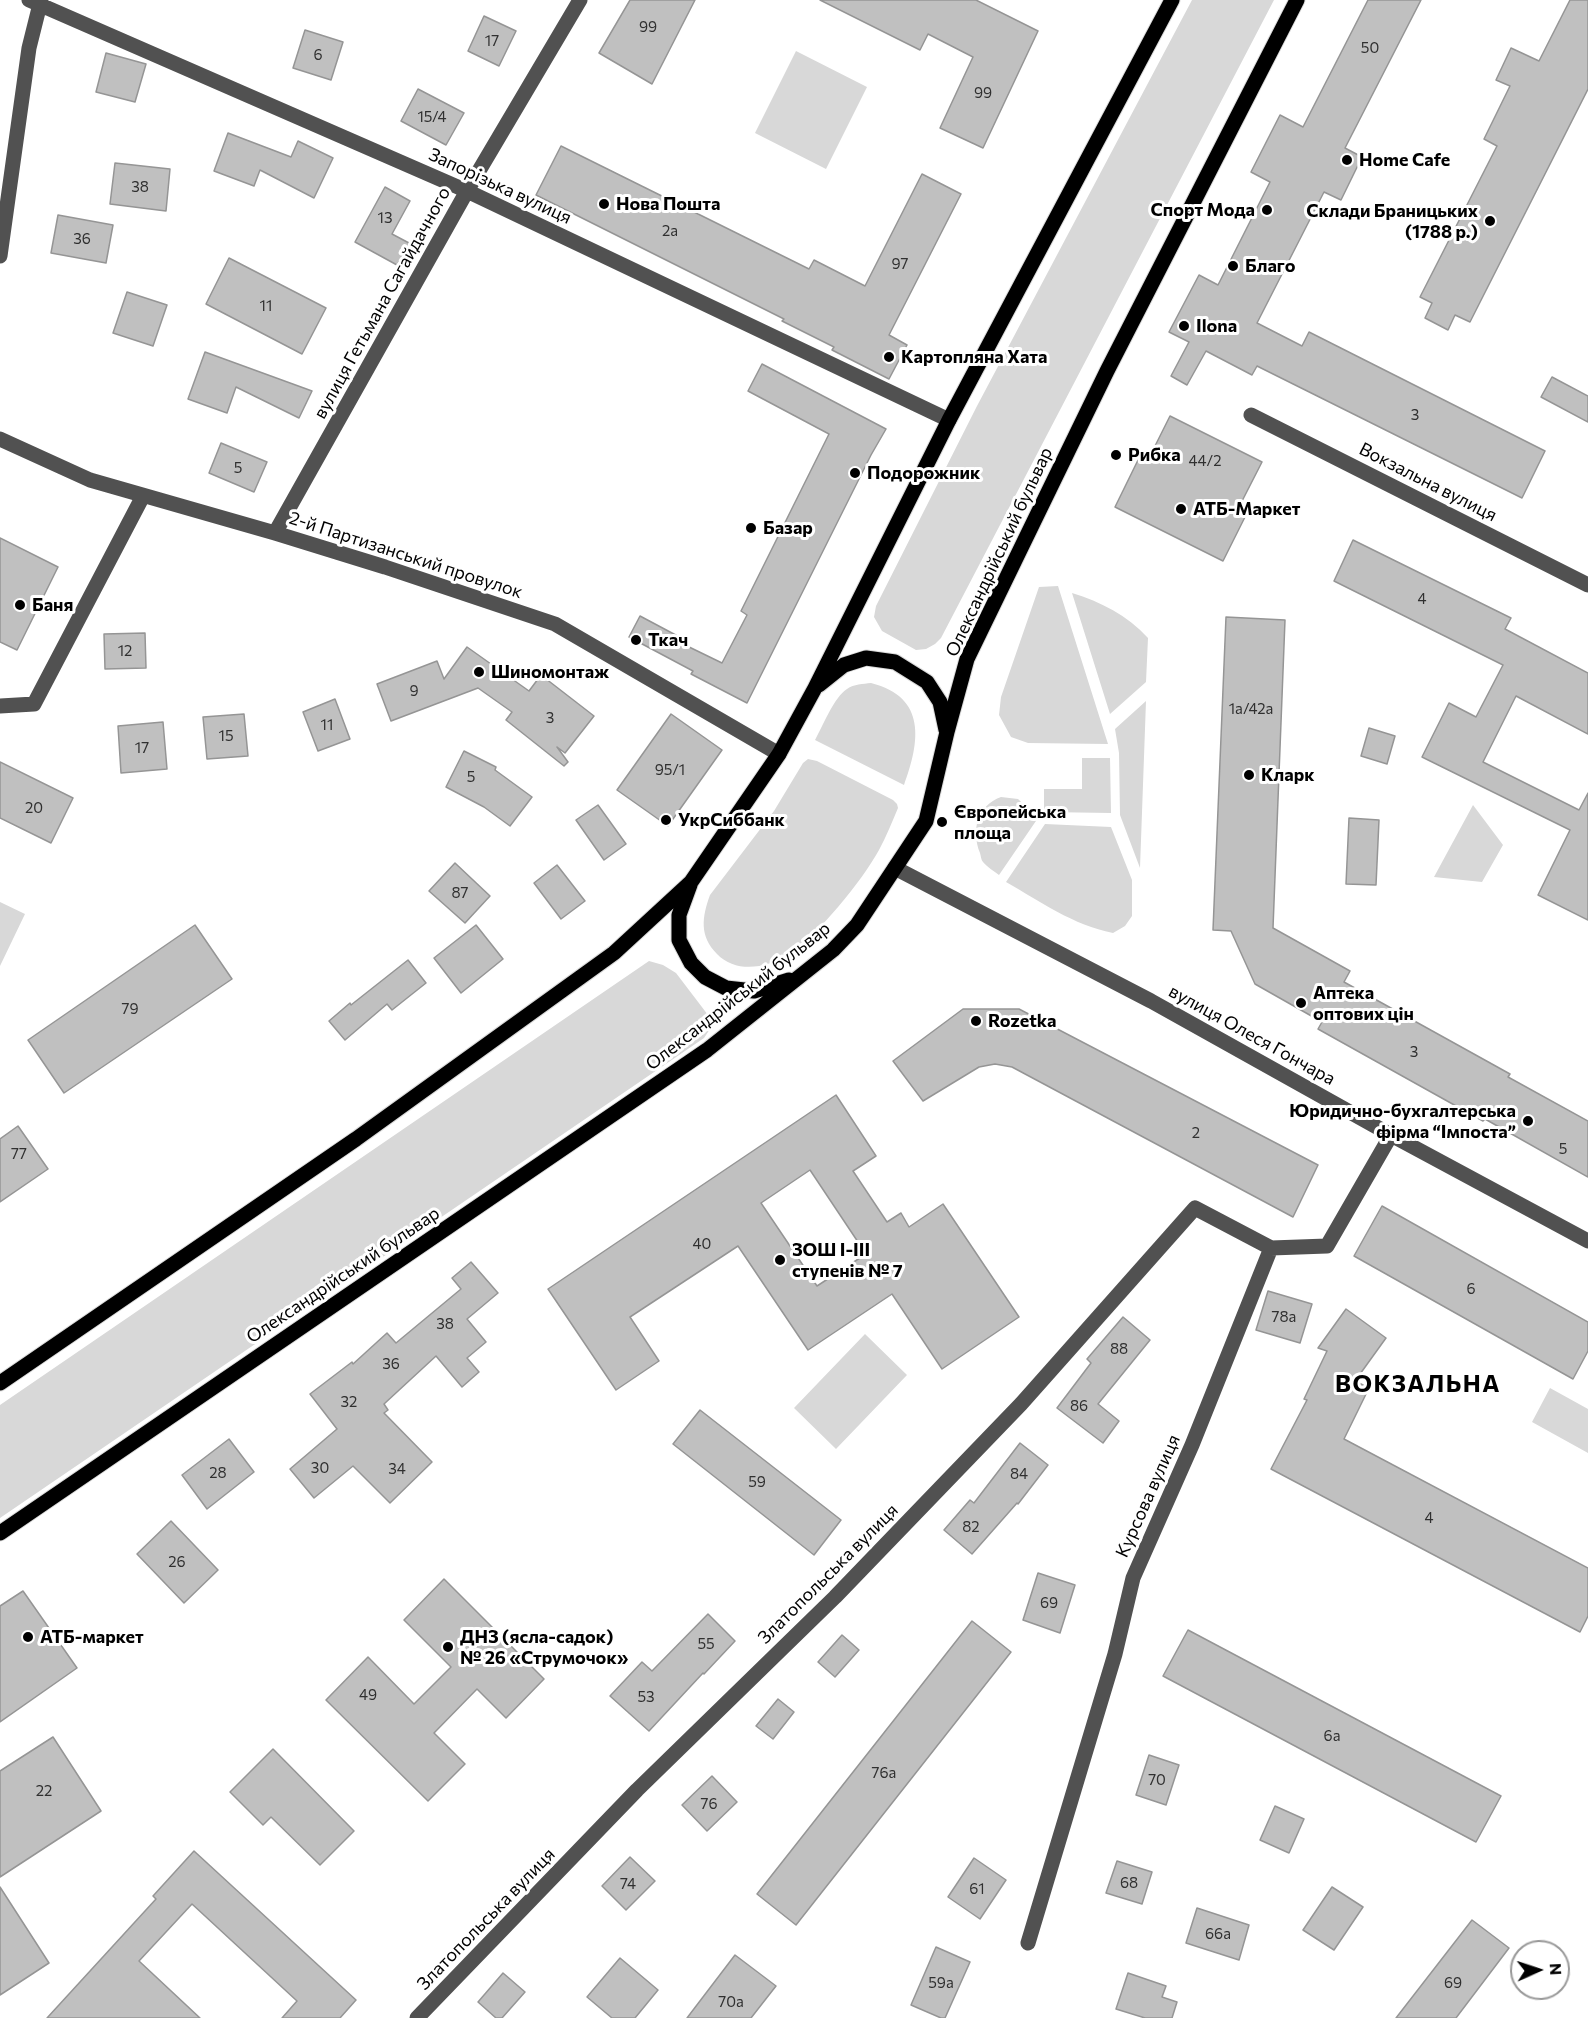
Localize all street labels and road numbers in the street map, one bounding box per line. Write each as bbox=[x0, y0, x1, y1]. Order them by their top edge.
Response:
street label: Запорізька вулиця bbox=[425, 143, 575, 229]
street label: вулиця Гетьмана Сагайдачного bbox=[309, 183, 455, 423]
street label: Вокзальна вулиця bbox=[1356, 438, 1500, 526]
street label: Олександрійський бульвар bbox=[941, 444, 1057, 660]
street label: 2-й Партизанський провулок bbox=[287, 507, 525, 603]
street label: Олександрійський бульвар bbox=[641, 917, 835, 1075]
street label: вулиця Олеся Гончара bbox=[1165, 980, 1339, 1090]
street label: Олександрійський бульвар bbox=[242, 1202, 444, 1348]
street label: Курсова вулиця bbox=[1111, 1431, 1185, 1561]
street label: Златопольська вулиця bbox=[754, 1500, 902, 1648]
street label: Златопольська вулиця bbox=[413, 1843, 559, 1995]

